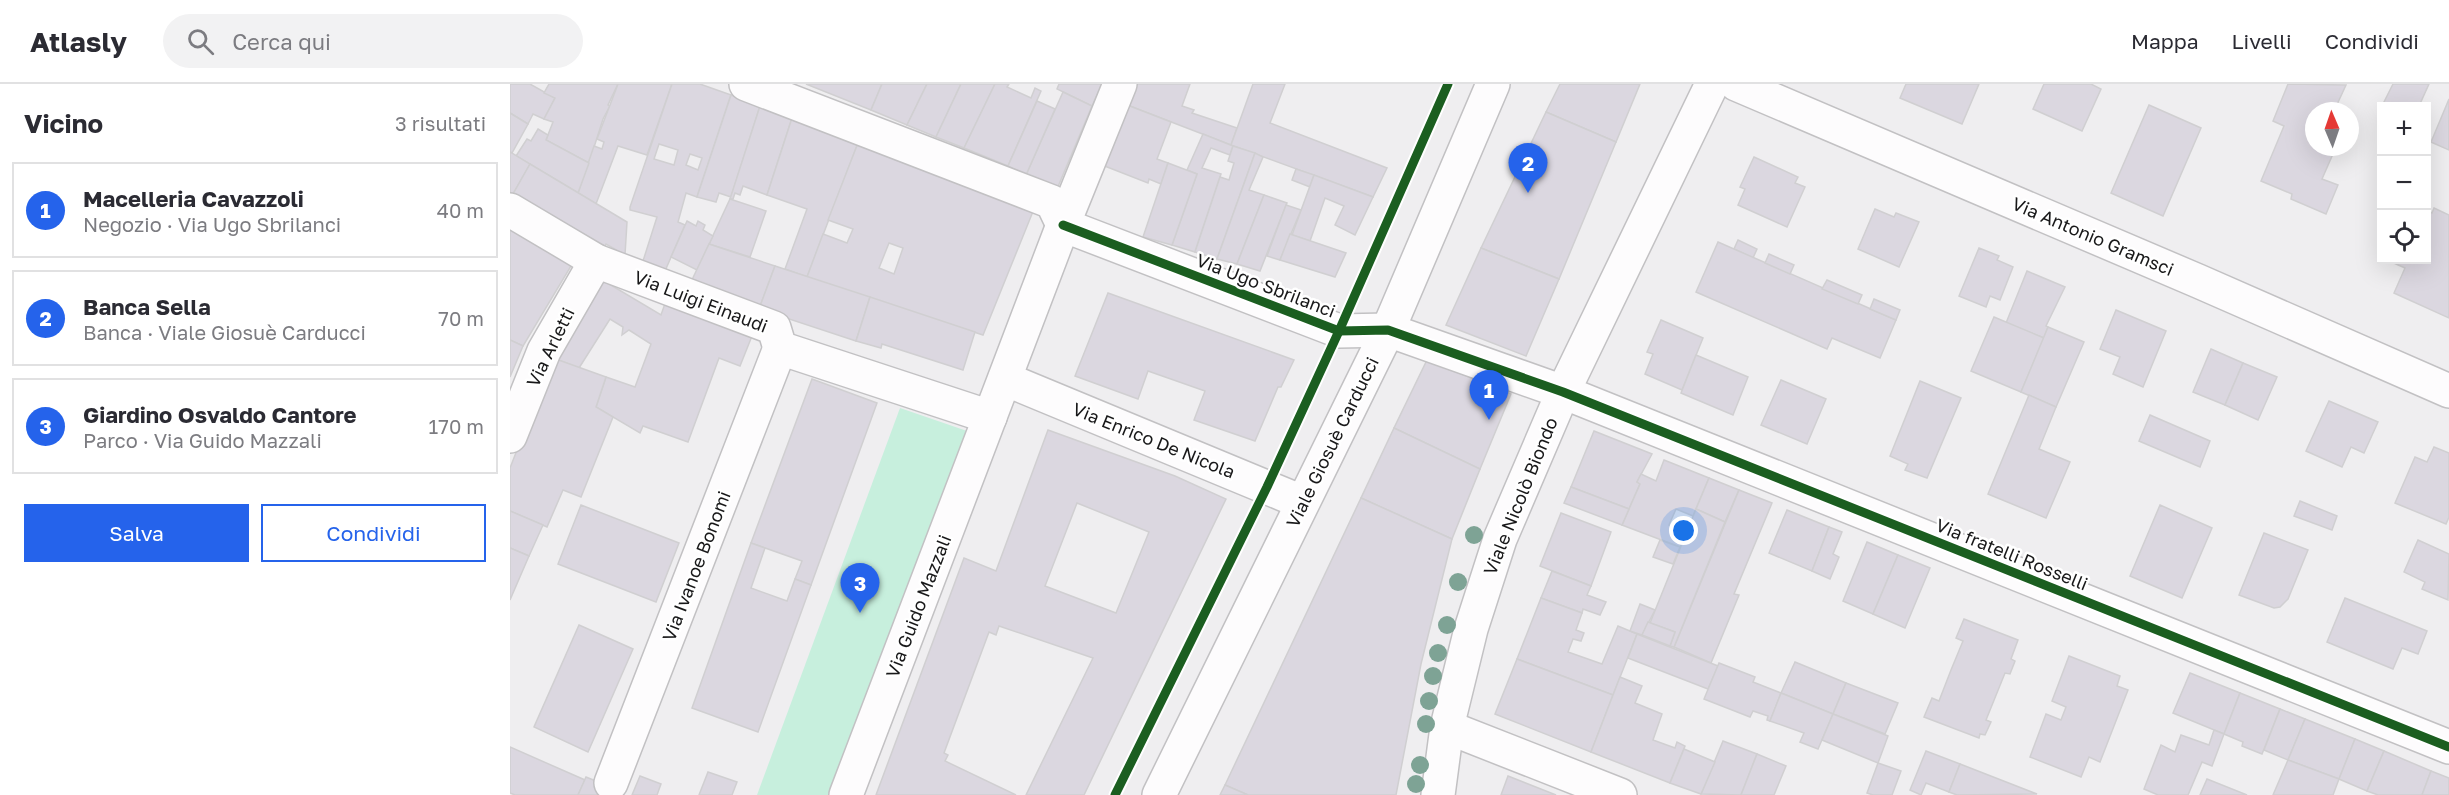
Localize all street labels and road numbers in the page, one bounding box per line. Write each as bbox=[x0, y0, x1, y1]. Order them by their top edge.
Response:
street label: Via Antonio Gramsci bbox=[2009, 192, 2177, 280]
street label: Via Ugo Sbrilanci bbox=[1193, 248, 1339, 322]
street label: Via Luigi Einaudi bbox=[631, 265, 771, 337]
street label: Via Arletti bbox=[521, 304, 579, 390]
street label: Viale Giosuè Carducci bbox=[1281, 353, 1383, 531]
street label: Via Enrico De Nicola bbox=[1070, 397, 1238, 483]
street label: Viale Nicolò Biondo bbox=[1478, 414, 1562, 578]
street label: Via Ivanoe Bonomi bbox=[657, 488, 735, 644]
street label: Via fratelli Rosselli bbox=[1933, 513, 2091, 595]
street label: Via Guido Mazzali bbox=[881, 531, 955, 681]

